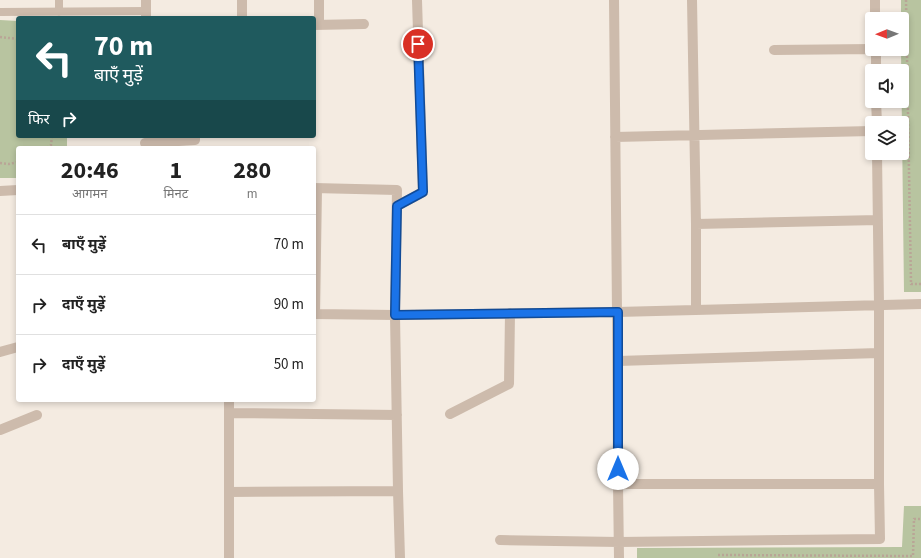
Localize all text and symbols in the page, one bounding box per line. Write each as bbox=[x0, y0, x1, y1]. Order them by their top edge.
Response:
north arrow bbox=[865, 12, 909, 56]
map controls bbox=[865, 12, 909, 160]
text: 70 m bbox=[94, 26, 153, 66]
pin bbox=[401, 27, 435, 61]
icon: left bbox=[28, 32, 80, 84]
icon: arrive bbox=[407, 33, 429, 55]
text: बाएँ मुड़ें bbox=[94, 63, 143, 88]
button: sound bbox=[865, 64, 909, 108]
icon: right bbox=[58, 108, 80, 130]
text: फिर bbox=[28, 109, 50, 130]
button: layers bbox=[865, 116, 909, 160]
text: 20:46 bbox=[61, 153, 119, 188]
text: 1 bbox=[170, 153, 182, 188]
text: 280 bbox=[233, 153, 271, 188]
text: आगमन bbox=[72, 185, 108, 203]
text: मिनट bbox=[163, 185, 188, 203]
text: m bbox=[247, 185, 258, 203]
icon: left bbox=[28, 234, 50, 256]
text: बाएँ मुड़ें bbox=[62, 234, 106, 255]
text: 70 m bbox=[274, 234, 304, 255]
icon: right bbox=[28, 294, 50, 316]
text: दाएँ मुड़ें bbox=[62, 294, 105, 315]
text: 90 m bbox=[274, 294, 304, 315]
icon: right bbox=[28, 354, 50, 376]
text: दाएँ मुड़ें bbox=[62, 354, 105, 375]
text: 50 m bbox=[274, 354, 304, 375]
position arrow bbox=[597, 448, 639, 490]

